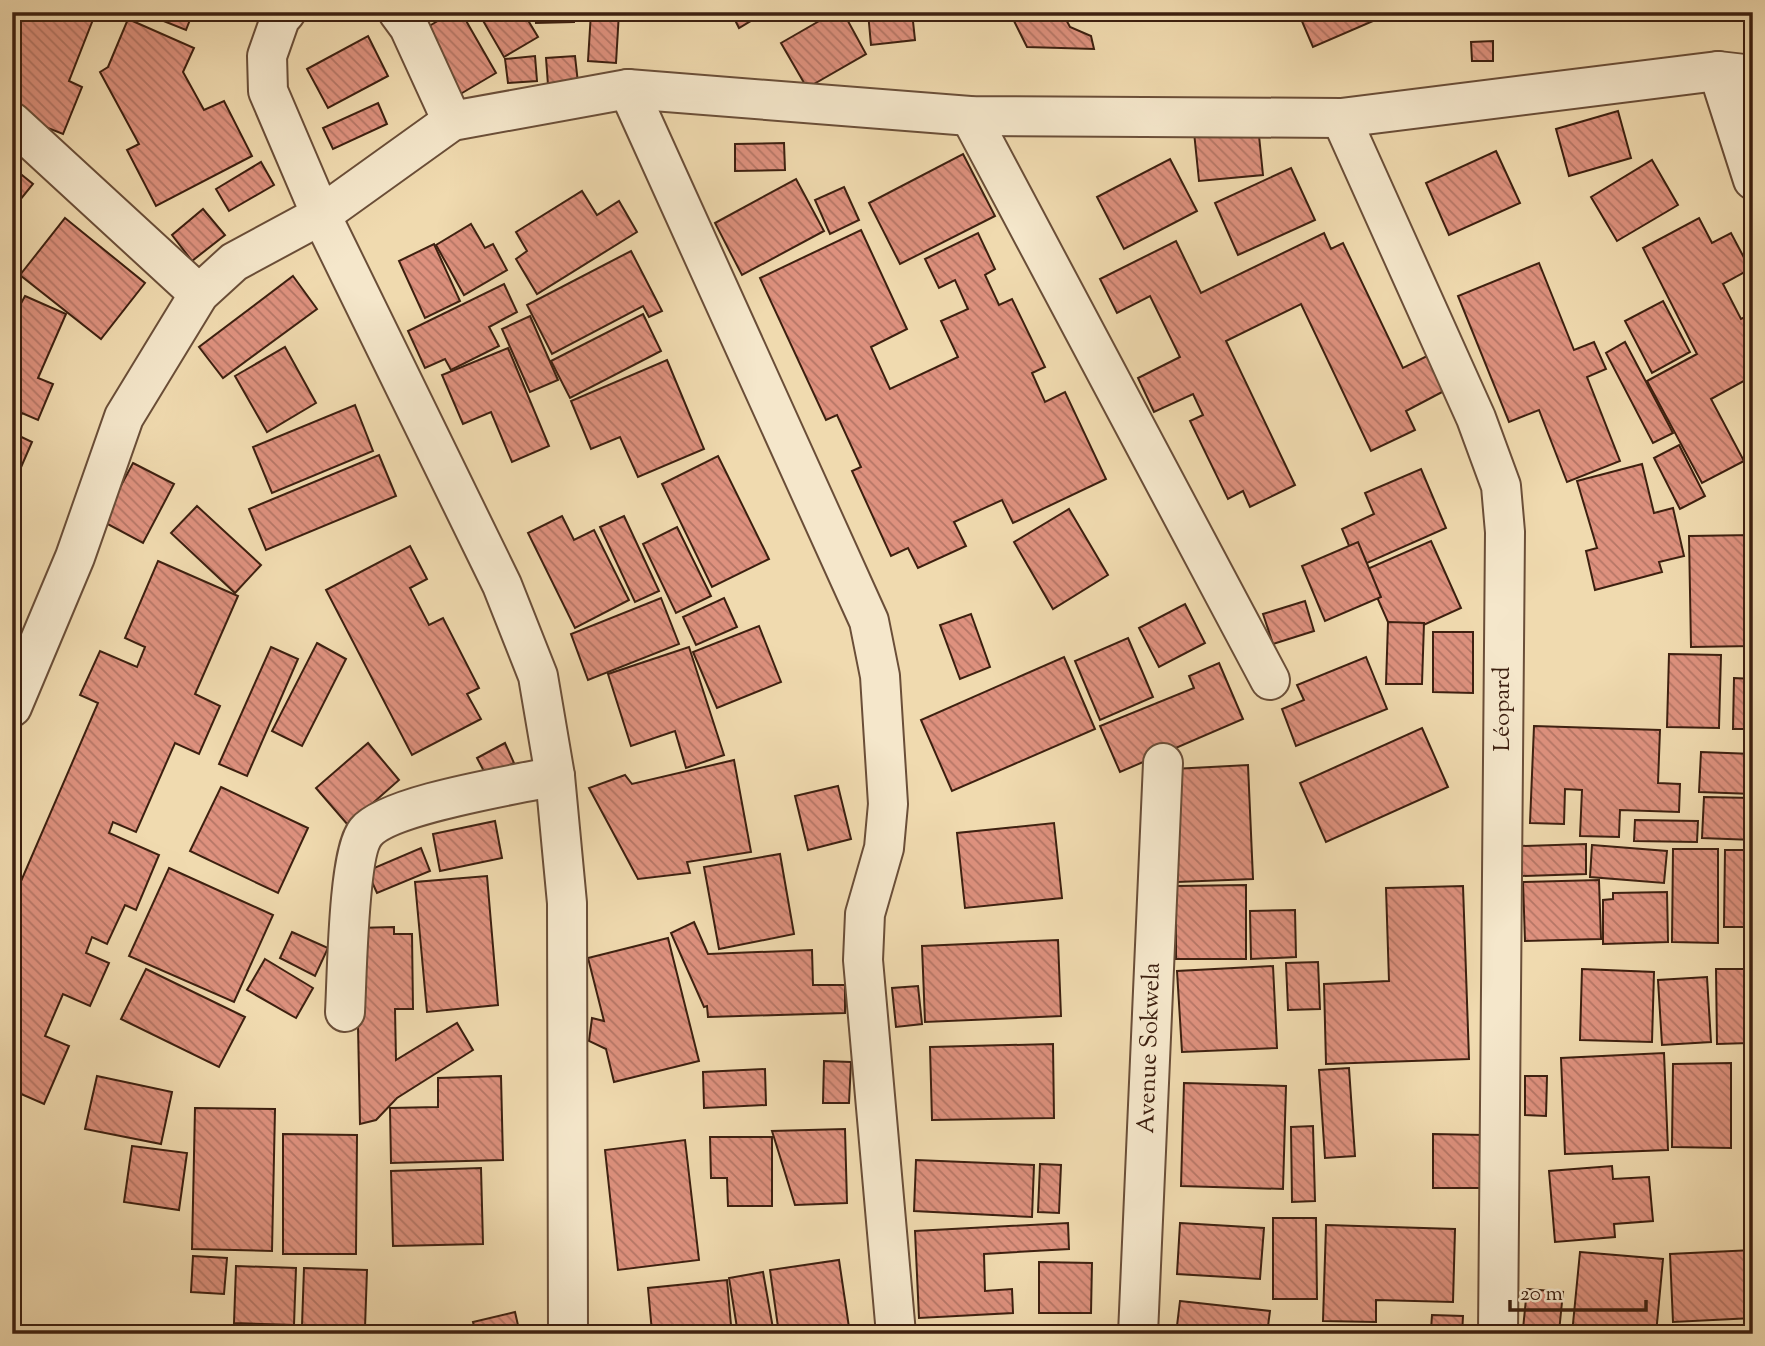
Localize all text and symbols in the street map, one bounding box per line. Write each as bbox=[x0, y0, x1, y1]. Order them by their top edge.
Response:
street label: Léopard bbox=[1486, 666, 1520, 752]
street label: Avenue Sokwela bbox=[1130, 962, 1170, 1134]
scale bar bbox=[1510, 1269, 1646, 1313]
text: 20 m bbox=[1520, 1280, 1563, 1310]

